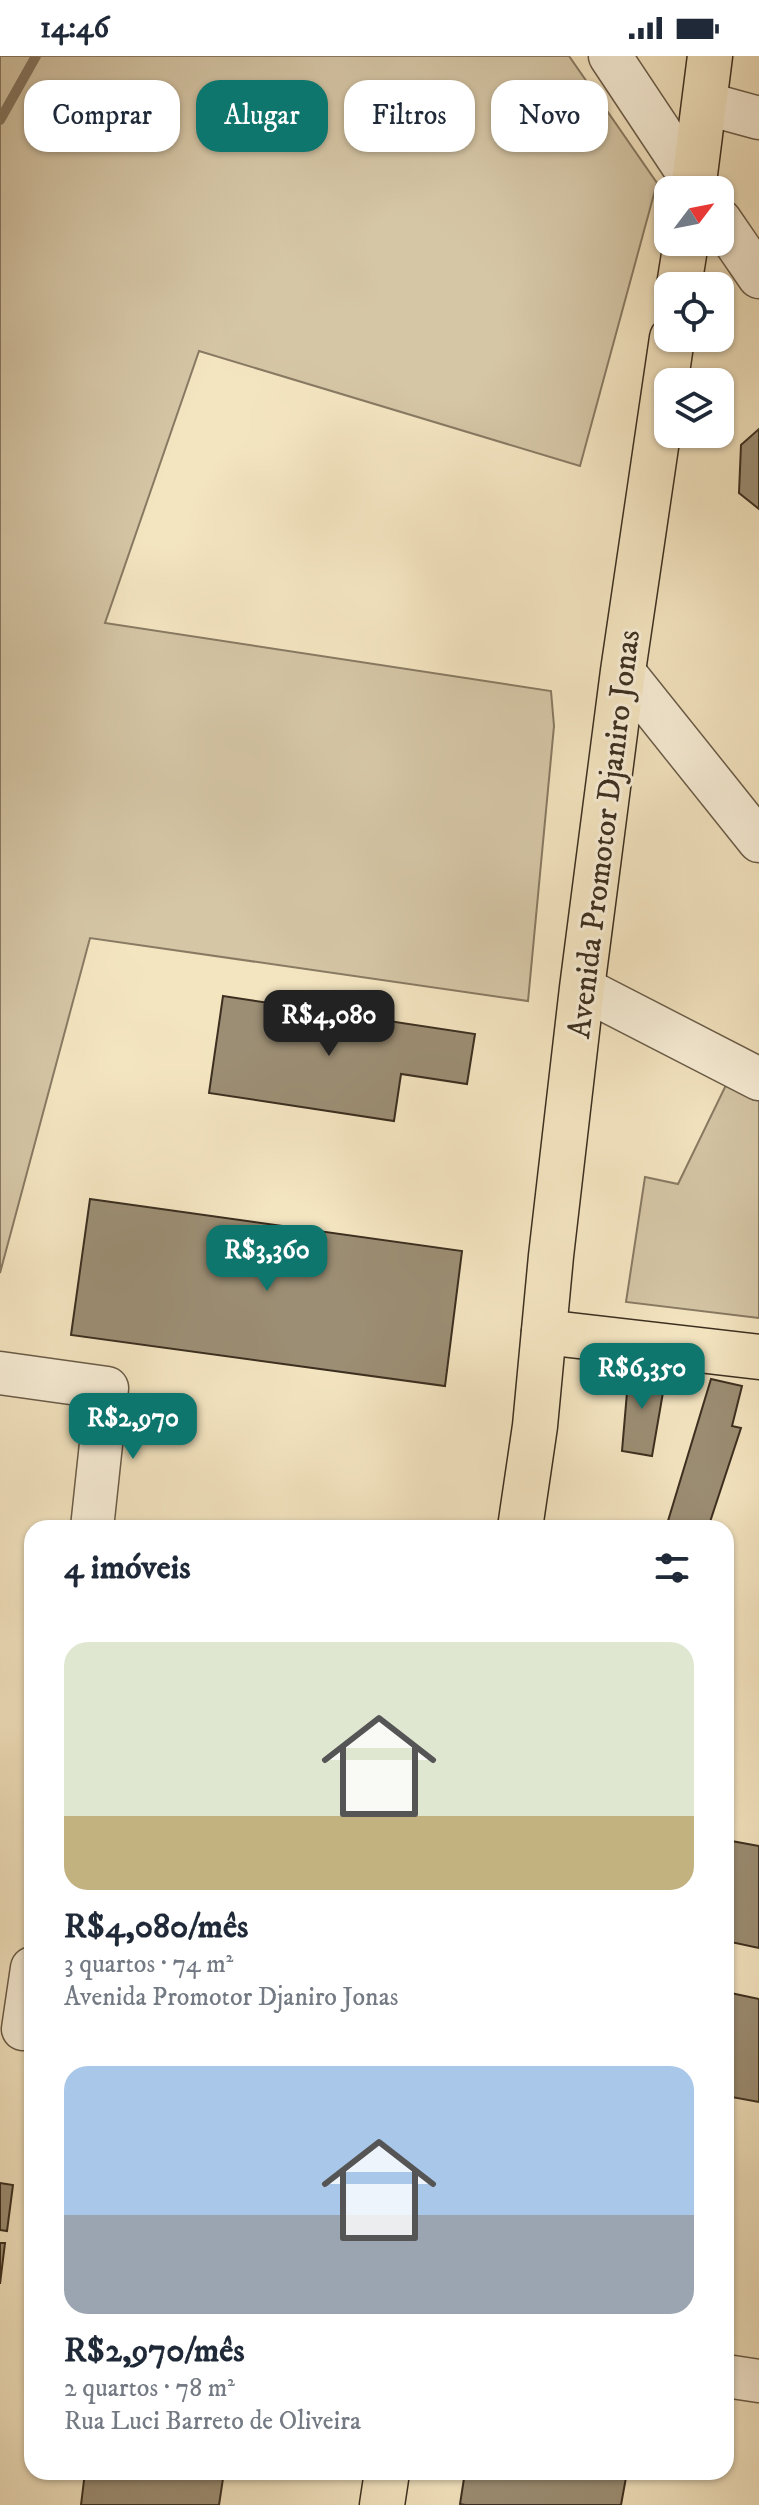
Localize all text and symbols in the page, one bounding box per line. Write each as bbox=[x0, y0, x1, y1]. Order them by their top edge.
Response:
text: 14:46 bbox=[40, 10, 109, 47]
chip: Comprar bbox=[24, 80, 180, 152]
chip: Alugar bbox=[196, 80, 328, 152]
chip: Filtros bbox=[344, 80, 475, 152]
chip: Novo bbox=[491, 80, 608, 152]
north arrow bbox=[654, 176, 734, 256]
map controls bbox=[654, 176, 734, 448]
button: locate bbox=[654, 272, 734, 352]
button: layers bbox=[654, 368, 734, 448]
street label: Avenida Promotor Djaniro Jonas bbox=[560, 628, 650, 1041]
pin: R$4,080 bbox=[255, 990, 403, 1058]
text: R$4,080 bbox=[281, 999, 377, 1032]
pin: R$3,360 bbox=[193, 1225, 341, 1293]
text: R$3,360 bbox=[224, 1234, 310, 1267]
pin: R$6,350 bbox=[568, 1343, 716, 1411]
text: R$6,350 bbox=[598, 1352, 686, 1385]
pin: R$2,970 bbox=[59, 1393, 207, 1461]
text: R$2,970 bbox=[87, 1402, 179, 1435]
icon: filters bbox=[650, 1546, 694, 1590]
text: 4 imóveis bbox=[64, 1547, 191, 1589]
icon: home bbox=[307, 1694, 451, 1838]
text: R$4,080/mês bbox=[64, 1906, 248, 1948]
text: 3 quartos · 74 m² bbox=[64, 1948, 233, 1981]
text: Avenida Promotor Djaniro Jonas bbox=[64, 1981, 398, 2014]
icon: home bbox=[307, 2118, 451, 2262]
text: R$2,970/mês bbox=[64, 2330, 245, 2372]
text: 2 quartos · 78 m² bbox=[64, 2372, 235, 2405]
text: Rua Luci Barreto de Oliveira bbox=[64, 2405, 361, 2438]

